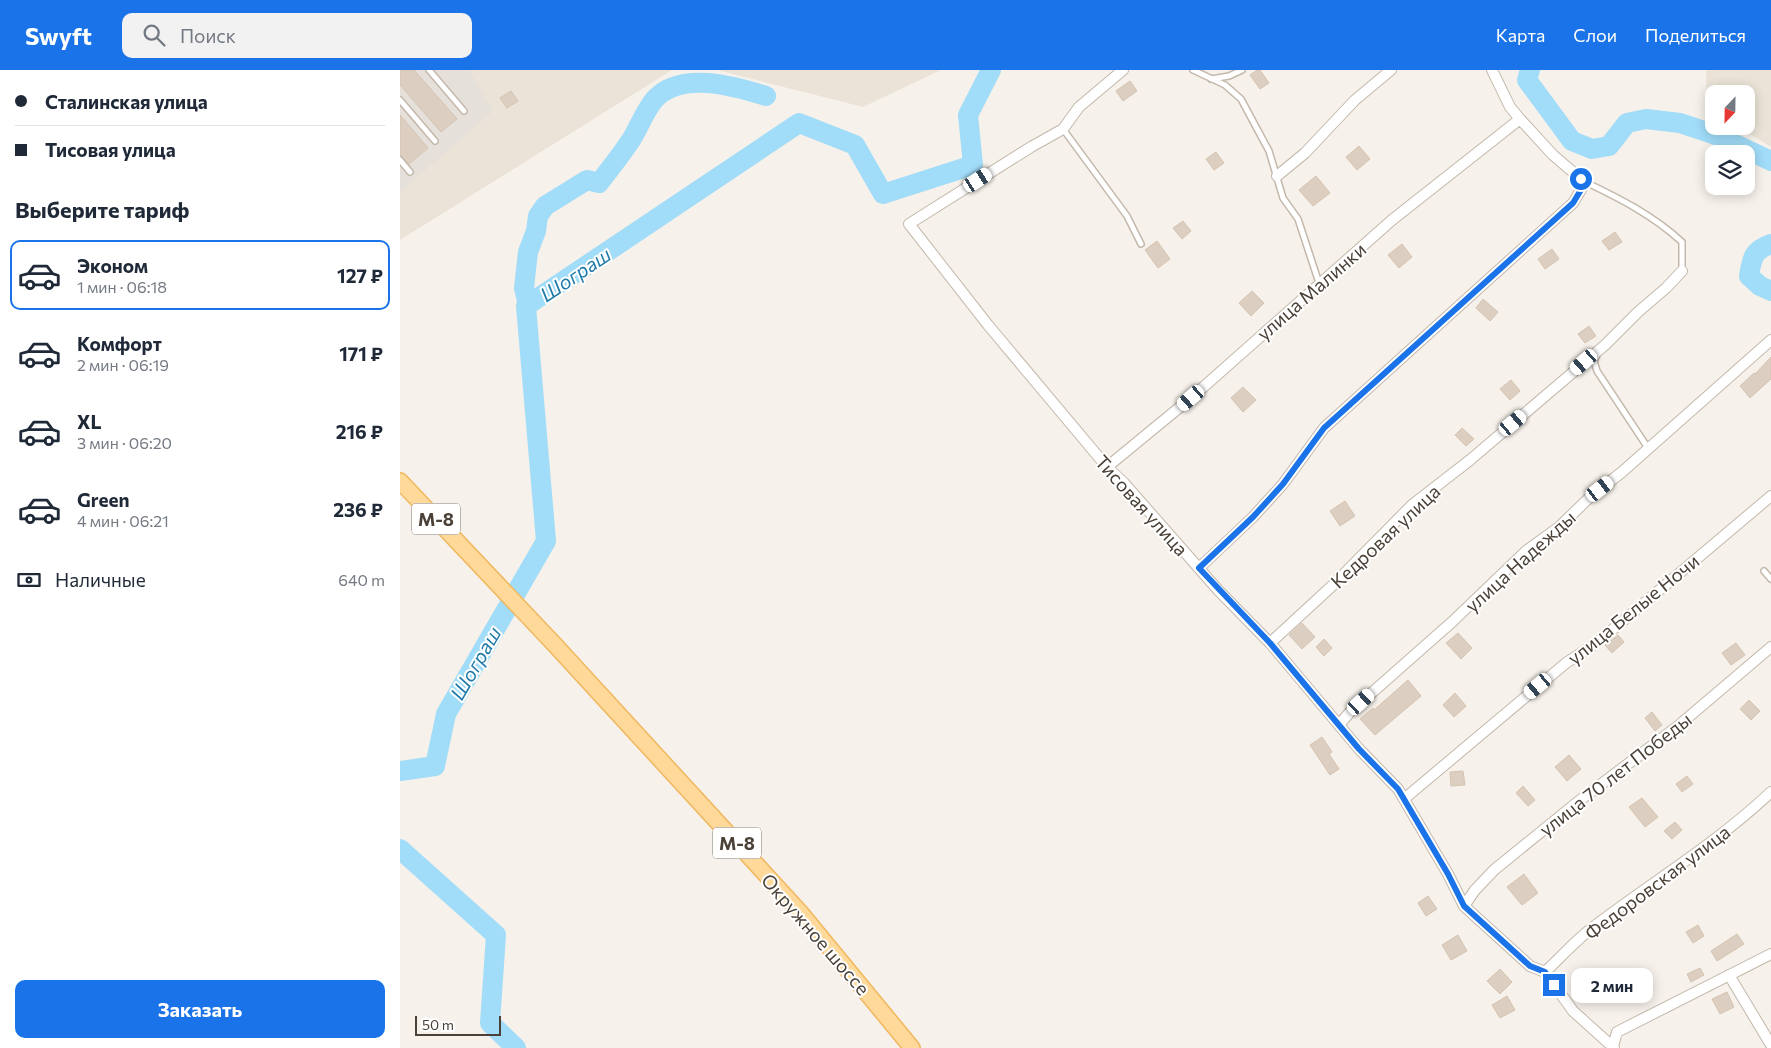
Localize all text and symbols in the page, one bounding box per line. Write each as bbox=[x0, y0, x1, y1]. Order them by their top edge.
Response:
search box bbox=[122, 13, 472, 58]
text: Swyft bbox=[25, 21, 92, 50]
icon: search bbox=[140, 21, 168, 49]
text: Поиск bbox=[180, 24, 236, 47]
text: Карта bbox=[1496, 24, 1545, 46]
text: Слои bbox=[1573, 24, 1617, 46]
text: Поделиться bbox=[1645, 24, 1746, 46]
north arrow bbox=[1705, 85, 1755, 135]
map controls bbox=[1705, 85, 1755, 195]
text: Сталинская улица bbox=[45, 90, 208, 113]
text: Тисовая улица bbox=[45, 138, 176, 161]
button: layers bbox=[1705, 145, 1755, 195]
car bbox=[961, 166, 994, 194]
route start bbox=[1570, 168, 1592, 190]
text: Выберите тариф bbox=[15, 196, 189, 223]
street label: улица Малинки bbox=[1252, 237, 1370, 345]
water label: Шограш bbox=[535, 241, 615, 306]
icon: car bbox=[17, 253, 62, 298]
text: Эконом bbox=[77, 254, 148, 277]
text: 127 ₽ bbox=[337, 264, 383, 287]
text: 1 мин · 06:18 bbox=[77, 277, 167, 296]
icon: car bbox=[17, 331, 62, 376]
text: Комфорт bbox=[77, 332, 162, 355]
text: 171 ₽ bbox=[339, 342, 383, 365]
car bbox=[1567, 346, 1600, 378]
text: 2 мин · 06:19 bbox=[77, 355, 169, 374]
car bbox=[1174, 382, 1207, 414]
car bbox=[1496, 408, 1529, 438]
icon: car bbox=[17, 409, 62, 454]
text: XL bbox=[77, 410, 102, 433]
text: 216 ₽ bbox=[336, 420, 383, 443]
text: 3 мин · 06:20 bbox=[77, 433, 172, 452]
street label: Тисовая улица bbox=[1091, 450, 1193, 560]
car bbox=[1583, 474, 1616, 504]
street label: Кедровая улица bbox=[1326, 479, 1444, 593]
icon: car bbox=[17, 487, 62, 532]
text: Green bbox=[77, 488, 129, 511]
text: 236 ₽ bbox=[333, 498, 383, 521]
road number: М-8 bbox=[412, 504, 460, 534]
street label: улица Надежды bbox=[1460, 505, 1580, 617]
text: 4 мин · 06:21 bbox=[77, 511, 169, 530]
street label: улица Белые Ночи bbox=[1563, 549, 1703, 669]
icon: cash bbox=[15, 566, 43, 594]
text: Наличные bbox=[55, 568, 146, 591]
text: 640 m bbox=[338, 570, 385, 589]
water label: Шограш bbox=[445, 622, 506, 704]
car bbox=[1521, 671, 1554, 701]
car bbox=[1344, 686, 1377, 718]
street label: улица 70 лет Победы bbox=[1534, 707, 1696, 841]
street label: Федоровская улица bbox=[1580, 820, 1734, 944]
road number: М-8 bbox=[713, 828, 761, 858]
street label: Окружное шоссе bbox=[757, 869, 875, 999]
callout: 2 мин bbox=[1572, 968, 1654, 1002]
route end bbox=[1543, 974, 1565, 996]
text: 2 мин bbox=[1591, 976, 1633, 995]
button: Заказать bbox=[15, 980, 385, 1038]
scale bar bbox=[415, 1013, 501, 1036]
text: 50 m bbox=[422, 1016, 454, 1033]

